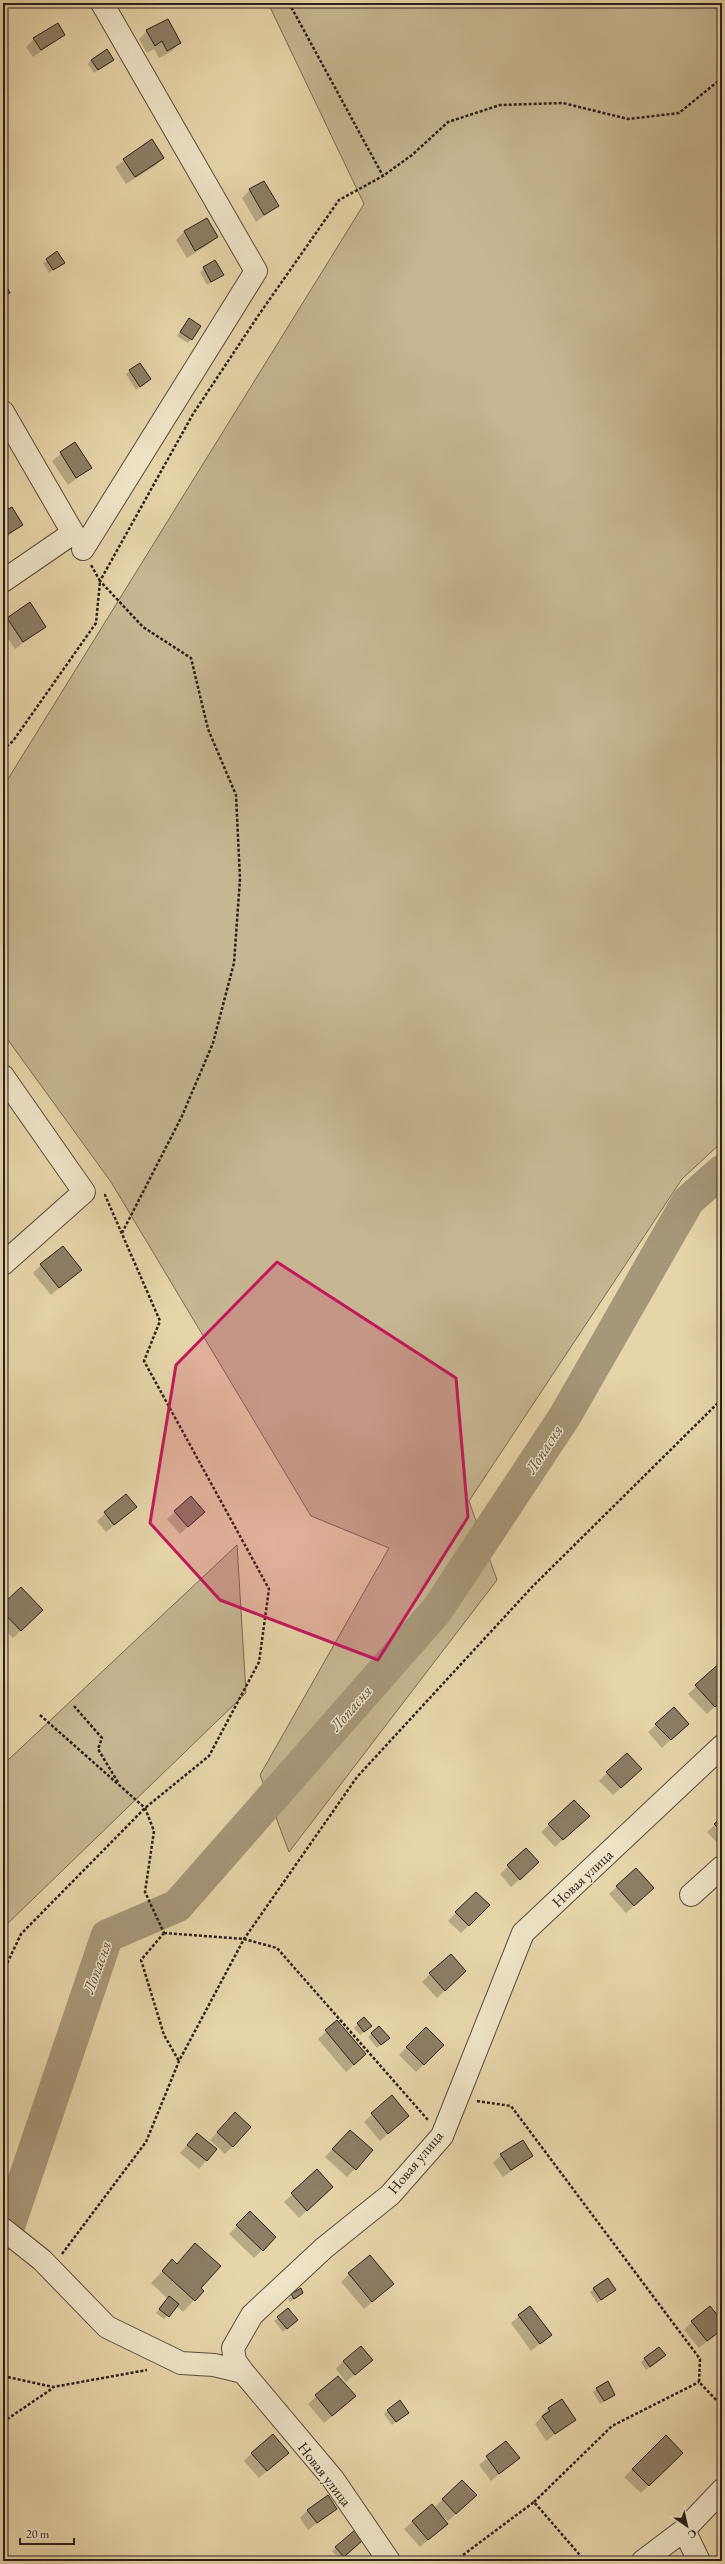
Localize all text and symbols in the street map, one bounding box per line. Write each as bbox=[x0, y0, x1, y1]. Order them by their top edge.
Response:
water label: Лопасня bbox=[520, 1420, 568, 1478]
water label: Лопасня bbox=[325, 1681, 377, 1736]
street label: Новая улица bbox=[547, 1845, 617, 1911]
water label: Лопасня bbox=[77, 1938, 116, 1997]
street label: Новая улица bbox=[383, 2127, 447, 2197]
street label: Новая улица bbox=[294, 2438, 356, 2510]
north arrow bbox=[667, 2506, 707, 2546]
scale bar bbox=[20, 2520, 74, 2546]
text: 20 m bbox=[26, 2526, 50, 2542]
text: С bbox=[685, 2526, 700, 2542]

